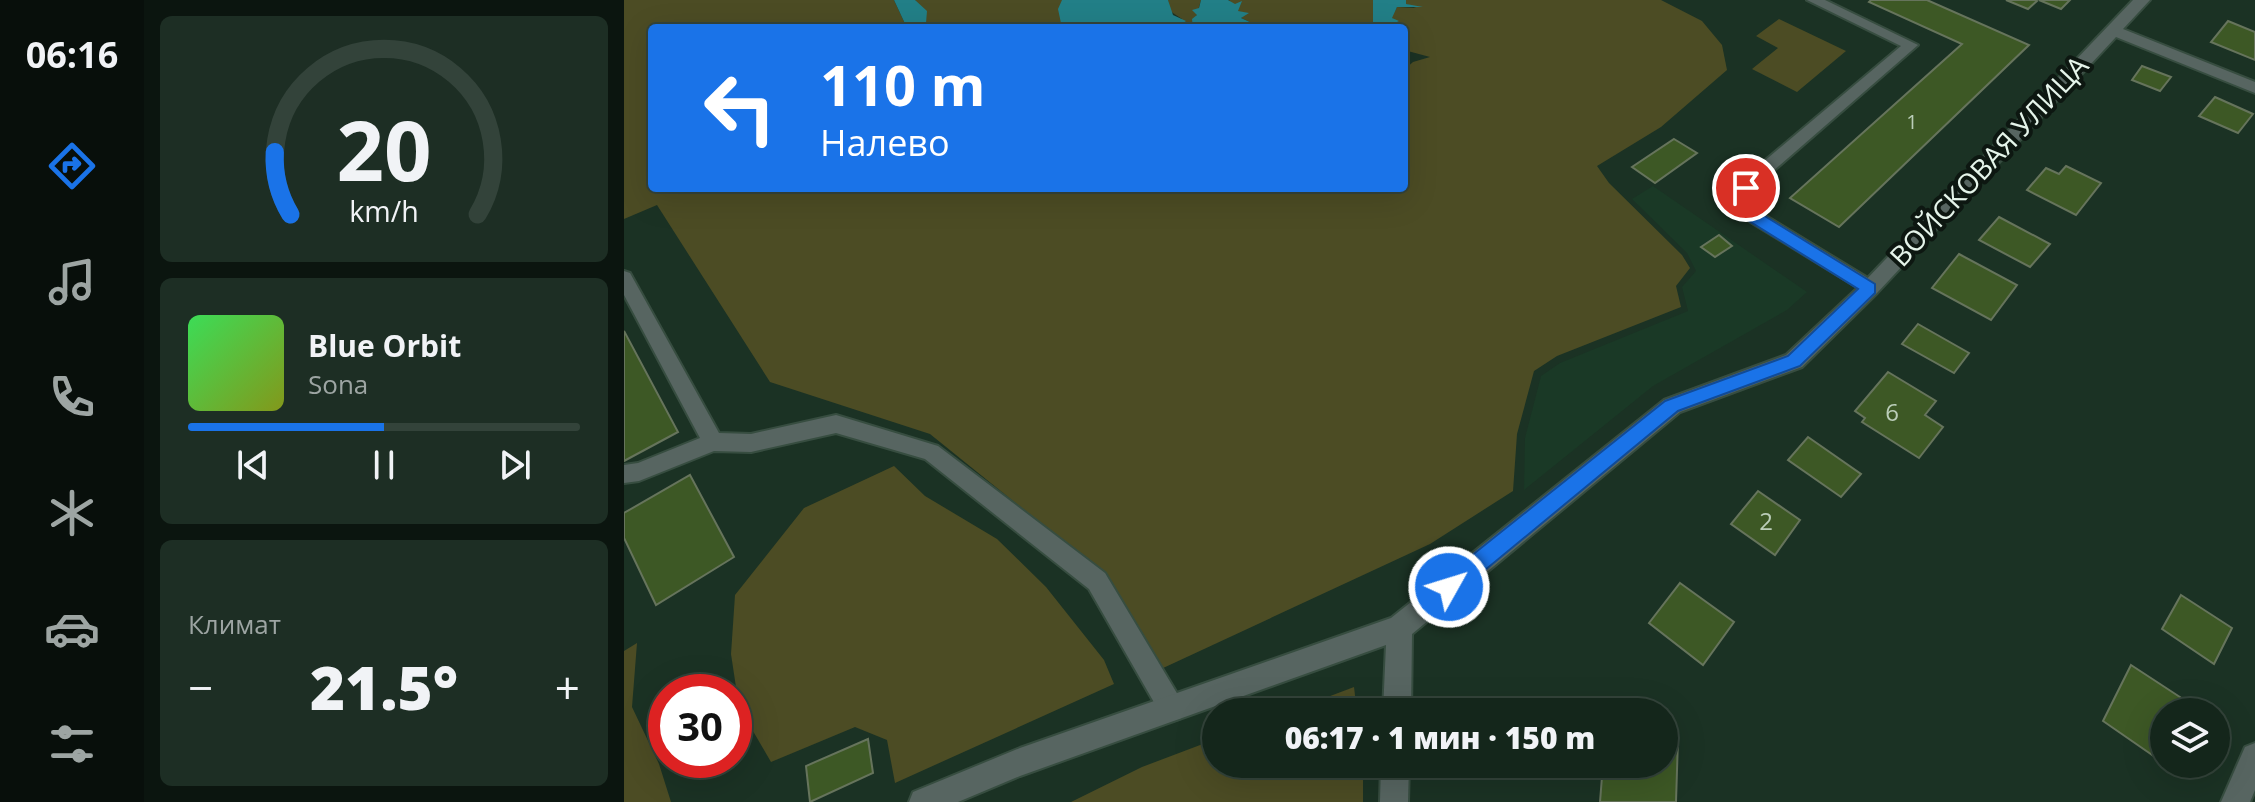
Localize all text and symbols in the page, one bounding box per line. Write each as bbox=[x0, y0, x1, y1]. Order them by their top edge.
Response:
text: 06:16 bbox=[26, 30, 118, 79]
text: 110 m bbox=[820, 46, 986, 122]
street label: ВОЙСКОВАЯ УЛИЦА bbox=[1881, 47, 2096, 274]
icon: left bbox=[688, 56, 792, 160]
text: 20 bbox=[336, 92, 432, 205]
house number: 1 bbox=[1906, 108, 1918, 135]
text: Налево bbox=[820, 118, 950, 167]
icon: directions bbox=[44, 138, 100, 194]
pin bbox=[1712, 154, 1780, 222]
icon: arrive bbox=[1724, 166, 1768, 210]
text: km/h bbox=[349, 191, 419, 230]
icon: music bbox=[44, 254, 100, 310]
text: Blue Orbit bbox=[308, 325, 461, 366]
text: Sona bbox=[308, 366, 368, 402]
icon: phone bbox=[44, 369, 100, 425]
house number: 6 bbox=[1885, 395, 1899, 428]
icon: previous bbox=[231, 443, 275, 487]
icon: pause bbox=[362, 443, 406, 487]
icon: next bbox=[493, 443, 537, 487]
icon: climate bbox=[44, 485, 100, 541]
house number: 2 bbox=[1759, 504, 1773, 537]
position arrow bbox=[1407, 545, 1491, 629]
icon: car bbox=[44, 601, 100, 657]
text: Климат bbox=[188, 606, 281, 642]
text: 21.5° bbox=[310, 646, 458, 728]
text: − bbox=[188, 657, 213, 717]
text: + bbox=[555, 657, 580, 717]
speed limit sign: 30 bbox=[648, 674, 752, 778]
map controls bbox=[2150, 698, 2230, 778]
button: layers bbox=[2150, 698, 2230, 778]
icon: filters bbox=[44, 716, 100, 772]
text: 06:17 · 1 мин · 150 m bbox=[1285, 717, 1595, 758]

